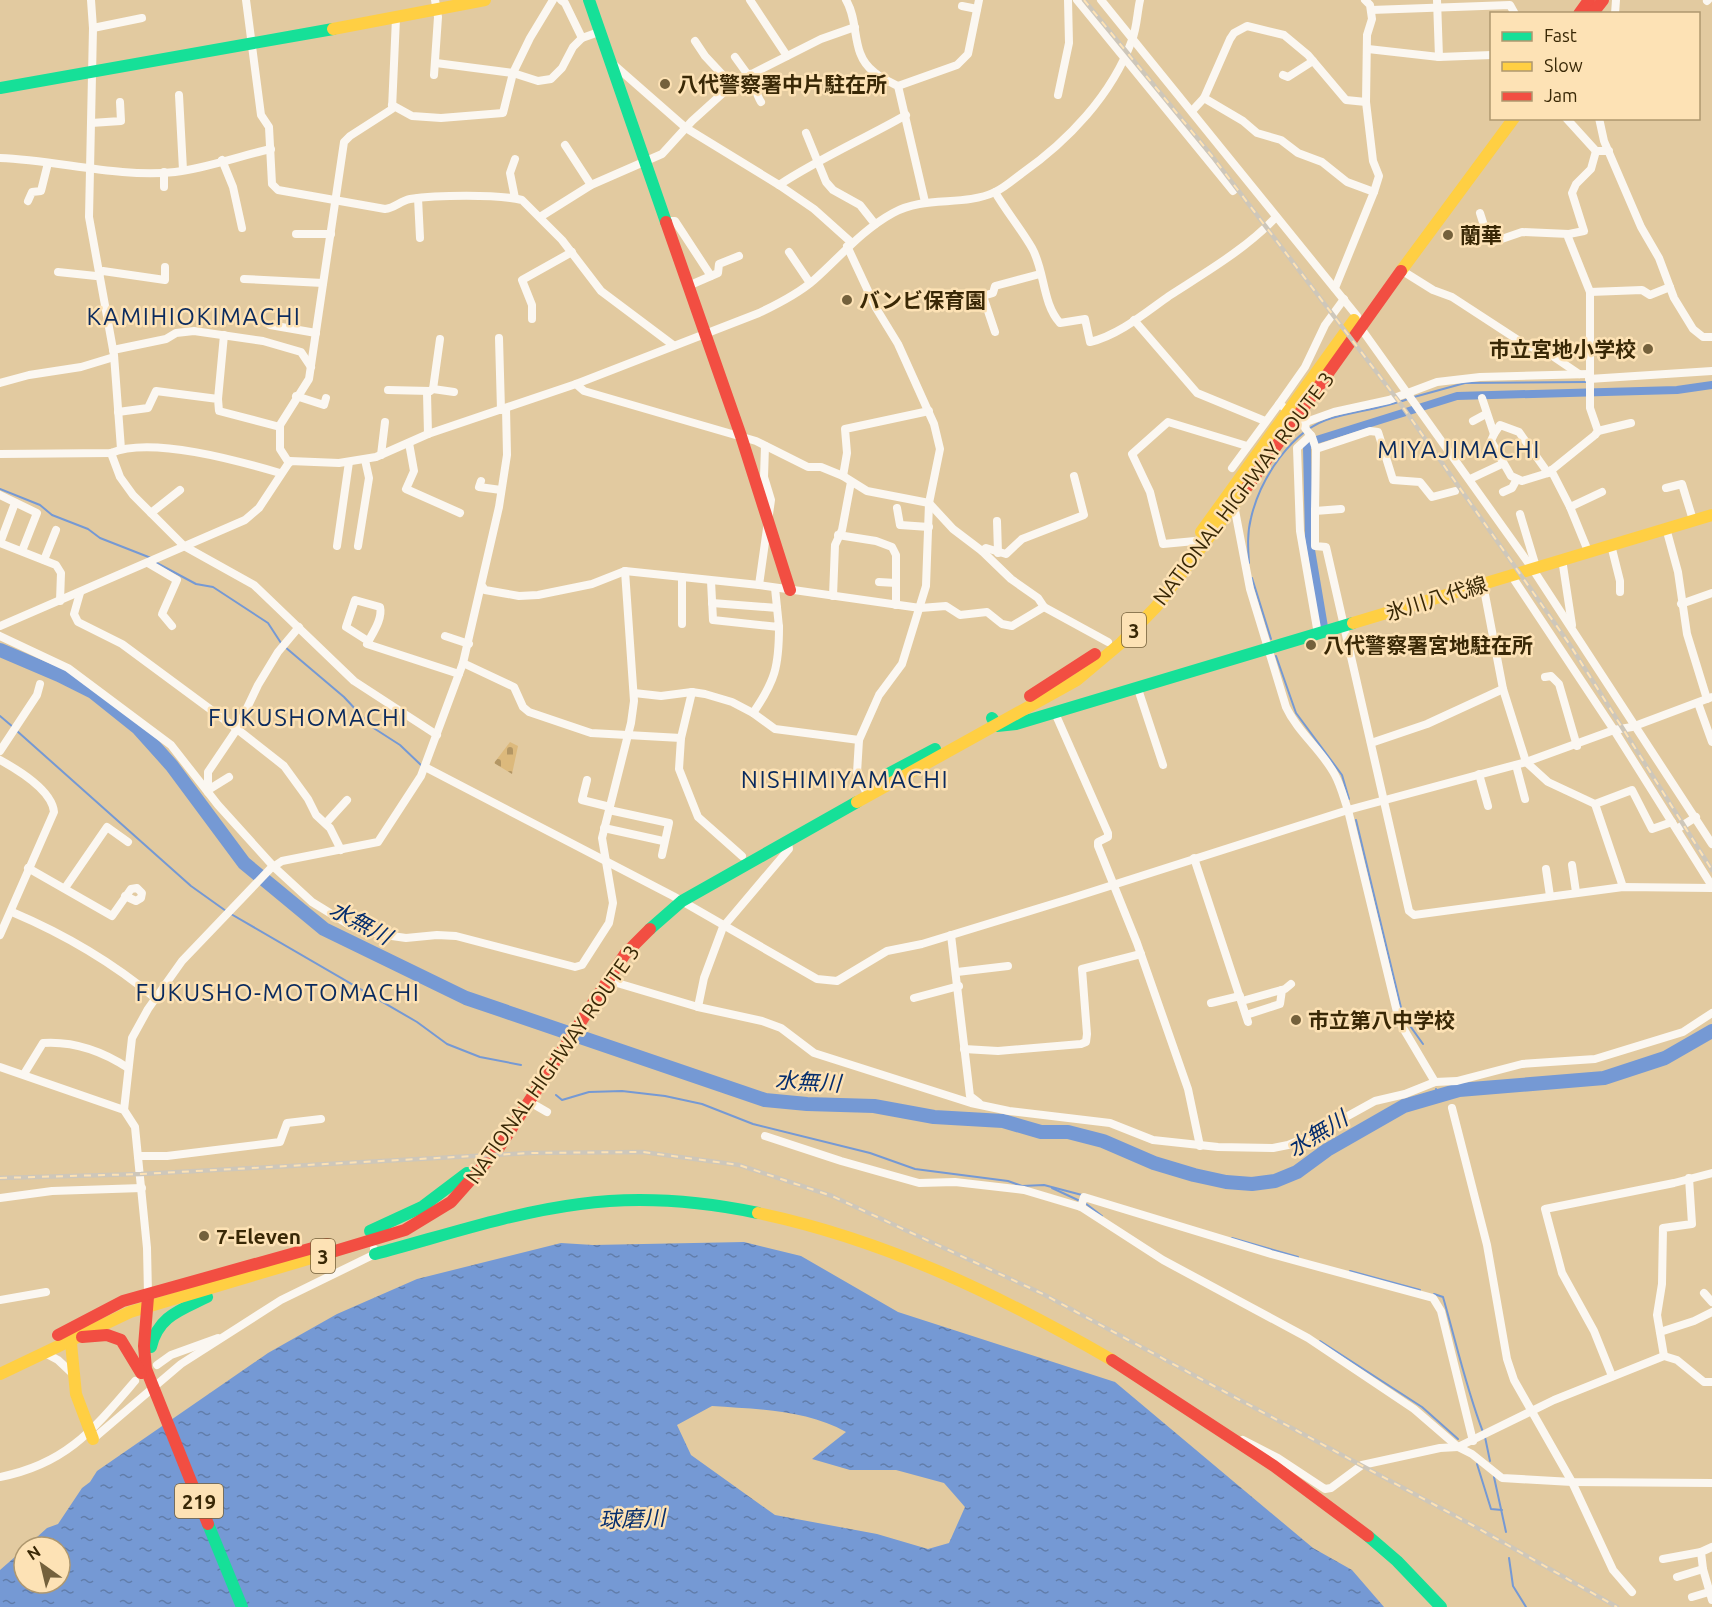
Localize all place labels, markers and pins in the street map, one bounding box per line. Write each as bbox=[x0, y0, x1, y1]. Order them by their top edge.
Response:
place label: 八代警察署中片駐在所 bbox=[677, 72, 887, 96]
marker: 八代警察署中片駐在所 bbox=[658, 77, 672, 91]
place label: 蘭華 bbox=[1460, 223, 1502, 247]
marker: 蘭華 bbox=[1441, 228, 1455, 242]
place label: バンビ保育園 bbox=[859, 288, 986, 312]
marker: バンビ保育園 bbox=[840, 293, 854, 307]
place label: 市立宮地小学校 bbox=[1489, 337, 1636, 361]
marker: 市立宮地小学校 bbox=[1641, 342, 1655, 356]
place label: 八代警察署宮地駐在所 bbox=[1323, 633, 1533, 657]
marker: 八代警察署宮地駐在所 bbox=[1304, 638, 1318, 652]
place label: 市立第八中学校 bbox=[1308, 1008, 1455, 1032]
marker: 市立第八中学校 bbox=[1289, 1013, 1303, 1027]
place label: 7-Eleven bbox=[216, 1224, 301, 1248]
marker: 7-Eleven bbox=[197, 1229, 211, 1243]

